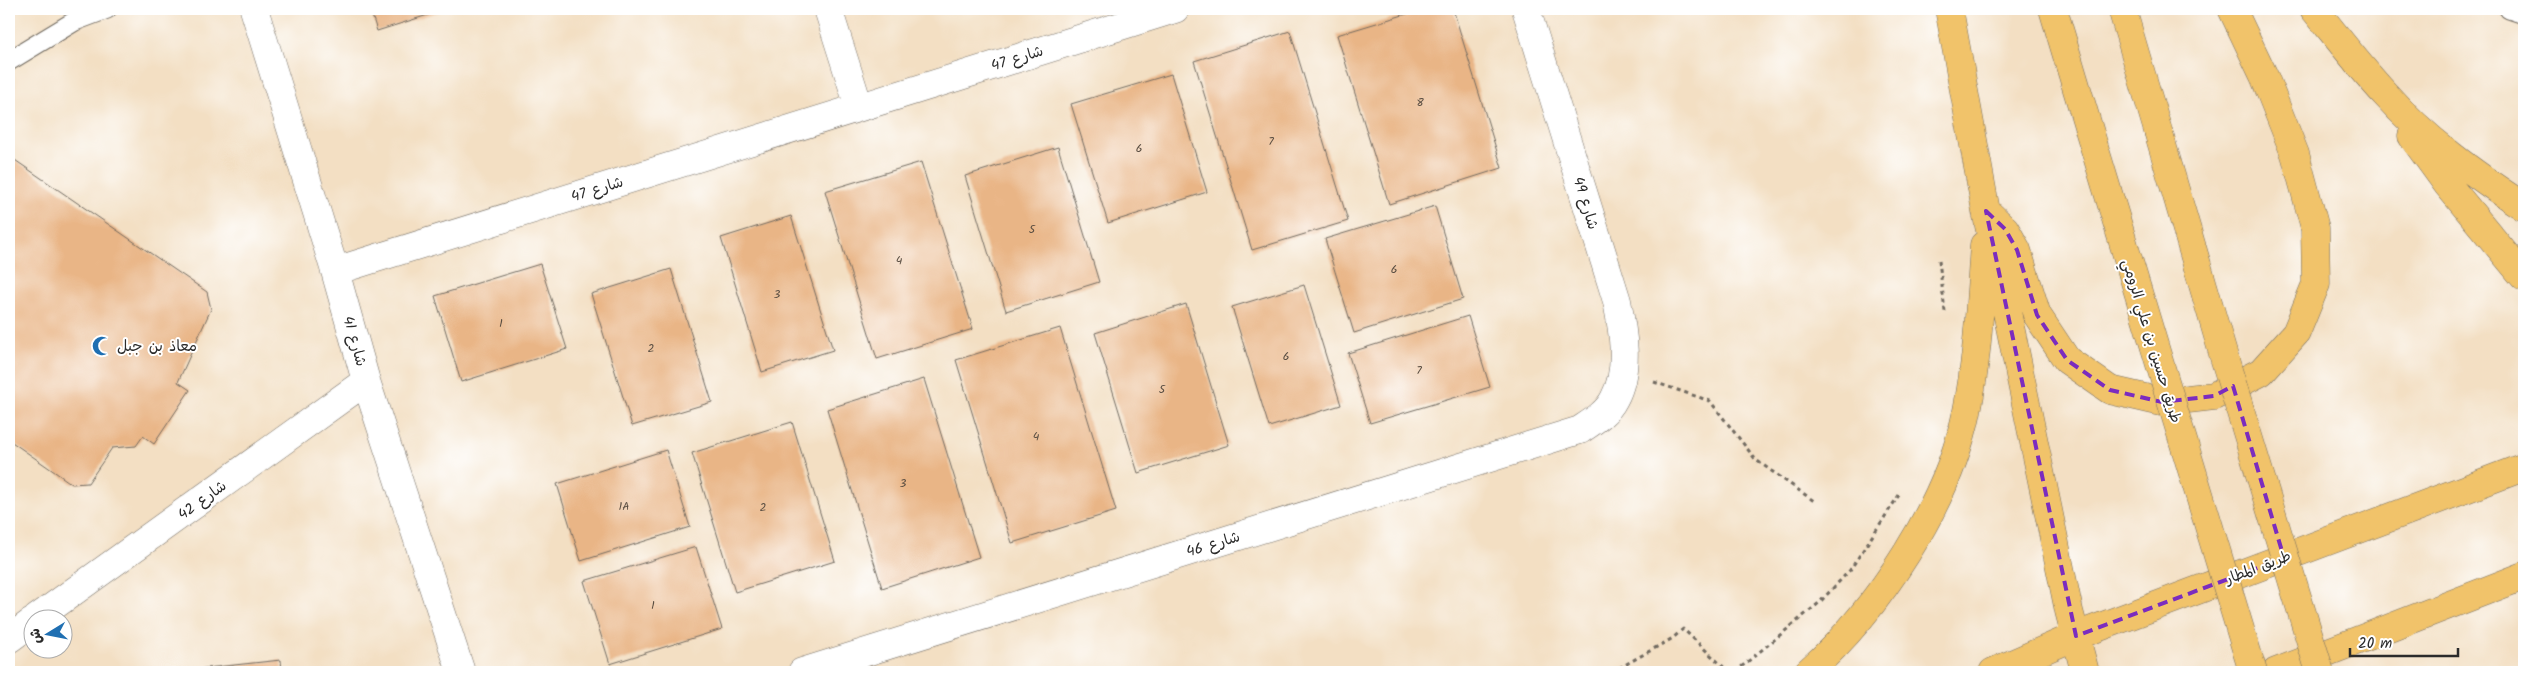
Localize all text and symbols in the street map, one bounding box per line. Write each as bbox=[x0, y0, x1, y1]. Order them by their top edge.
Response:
street label: شارع 47 bbox=[988, 40, 1046, 78]
house number: 8 bbox=[1416, 93, 1424, 112]
house number: 7 bbox=[1268, 132, 1274, 151]
house number: 6 bbox=[1136, 139, 1142, 158]
street label: شارع 47 bbox=[568, 171, 626, 209]
street label: شارع 49 bbox=[1566, 174, 1604, 233]
house number: 5 bbox=[1029, 220, 1037, 239]
house number: 4 bbox=[896, 251, 903, 270]
street label: طريق حسين بن علي الرومي bbox=[2115, 256, 2187, 426]
house number: 6 bbox=[1391, 260, 1397, 279]
house number: 3 bbox=[774, 285, 781, 304]
street label: شارع 41 bbox=[335, 313, 373, 369]
house number: 1 bbox=[499, 314, 503, 333]
mosque icon: معاذ بن جبل bbox=[91, 335, 113, 357]
place label: معاذ بن جبل bbox=[117, 335, 197, 359]
house number: 2 bbox=[648, 339, 655, 358]
house number: 6 bbox=[1283, 347, 1289, 366]
house number: 7 bbox=[1416, 361, 1422, 380]
house number: 5 bbox=[1159, 380, 1167, 399]
house number: 4 bbox=[1033, 427, 1040, 446]
house number: 3 bbox=[900, 474, 907, 493]
street label: شارع 42 bbox=[173, 475, 232, 527]
house number: 1A bbox=[618, 497, 630, 516]
house number: 2 bbox=[760, 498, 767, 517]
street label: شارع 46 bbox=[1183, 525, 1243, 564]
street label: طريق المطار bbox=[2221, 544, 2295, 592]
house number: 1 bbox=[651, 596, 655, 615]
north arrow bbox=[22, 608, 72, 658]
scale bar bbox=[2350, 626, 2458, 658]
text: ش bbox=[24, 627, 48, 646]
text: 20 m bbox=[2358, 632, 2392, 656]

